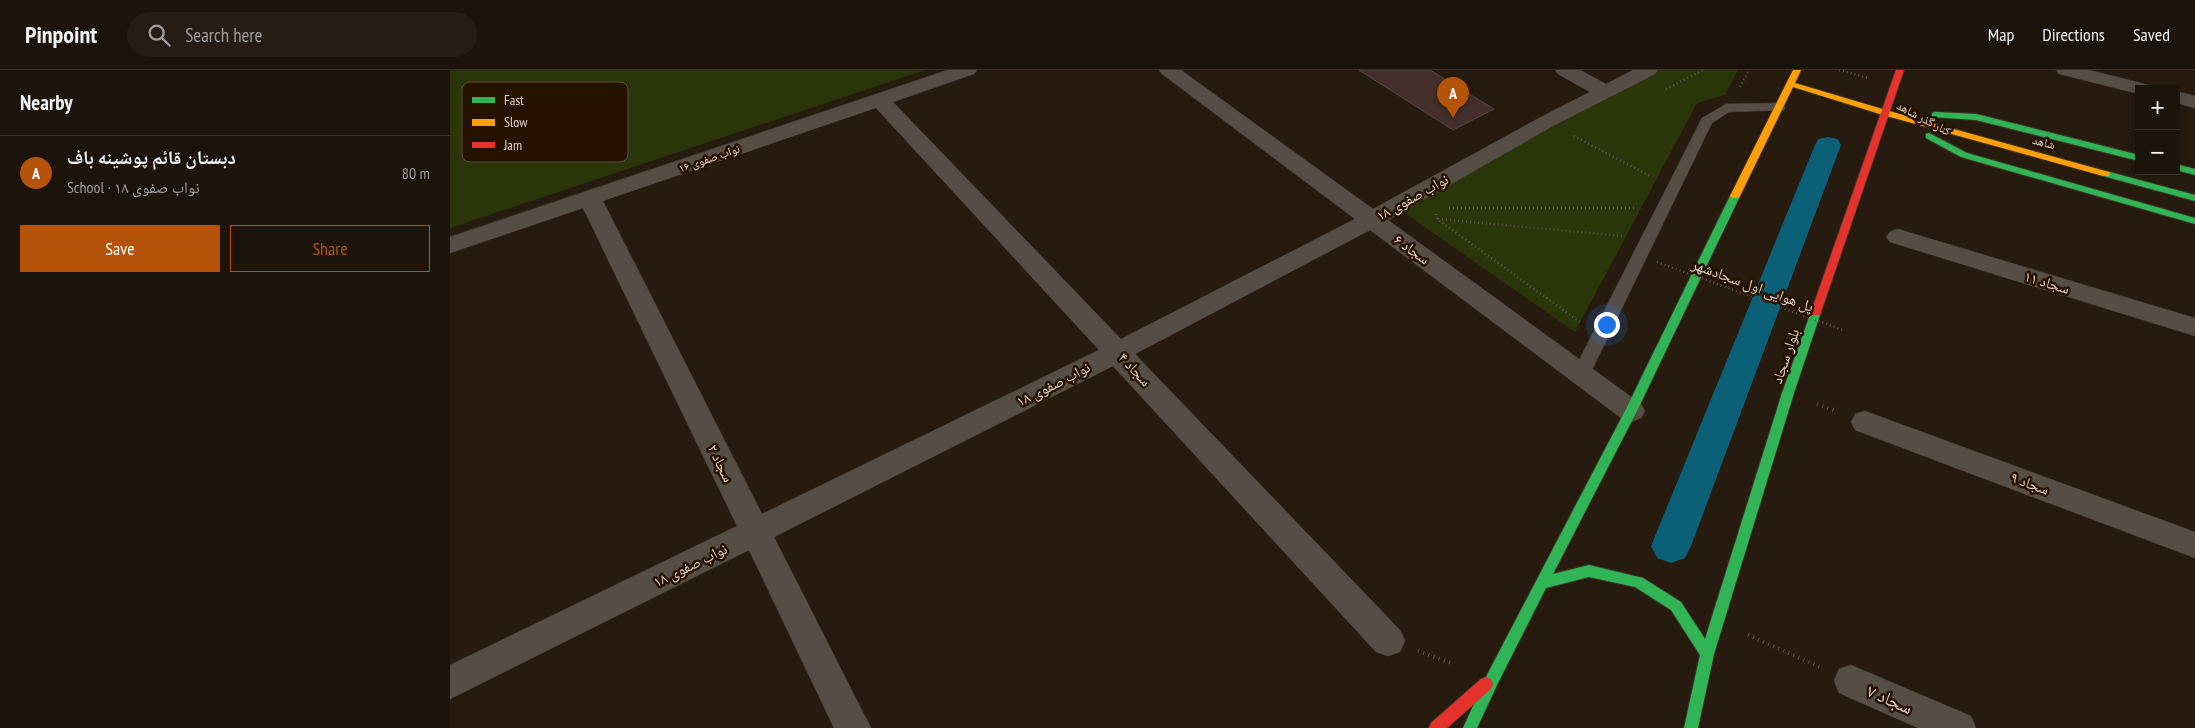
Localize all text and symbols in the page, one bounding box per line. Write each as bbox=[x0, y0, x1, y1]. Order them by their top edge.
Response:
search box bbox=[127, 12, 477, 57]
text: Pinpoint bbox=[25, 19, 97, 50]
icon: search bbox=[145, 21, 173, 49]
text: Search here bbox=[185, 23, 262, 47]
text: Map bbox=[1988, 23, 2014, 46]
text: Directions bbox=[2042, 23, 2105, 46]
text: Saved bbox=[2133, 23, 2170, 46]
pin: A bbox=[1437, 77, 1469, 118]
legend bbox=[462, 82, 628, 162]
map controls bbox=[2135, 85, 2180, 175]
button: + bbox=[2135, 85, 2180, 130]
text: Nearby bbox=[20, 89, 73, 116]
text: Fast bbox=[504, 91, 524, 109]
street label: کنار گذر شاهد bbox=[1894, 97, 1954, 139]
text: Slow bbox=[504, 113, 528, 131]
button: − bbox=[2135, 130, 2180, 175]
street label: شاهد bbox=[2031, 132, 2057, 152]
text: Jam bbox=[503, 136, 522, 154]
street label: نواب صفوی ۱۶ bbox=[676, 140, 742, 176]
text: دبستان قائم پوشینه باف bbox=[67, 145, 236, 169]
text: A bbox=[32, 163, 40, 183]
text: 80 m bbox=[402, 163, 430, 183]
street label: نواب صفوی ۱۸ bbox=[1372, 169, 1452, 226]
text: School · نواب صفوی ۱۸ bbox=[67, 177, 200, 197]
button: Save bbox=[20, 225, 220, 272]
button: Share bbox=[230, 225, 430, 272]
street label: سجاد ۶ bbox=[1390, 230, 1434, 268]
street label: پل هوایی اول سجادشهر bbox=[1688, 254, 1817, 317]
street label: سجاد ۱۱ bbox=[2022, 266, 2072, 298]
your location bbox=[1594, 312, 1620, 338]
street label: بلوار سجاد bbox=[1767, 326, 1803, 386]
street label: سجاد ۴ bbox=[1114, 348, 1156, 390]
street label: نواب صفوی ۱۸ bbox=[1013, 357, 1093, 412]
street label: سجاد ۲ bbox=[704, 441, 738, 485]
street label: سجاد ۹ bbox=[2008, 467, 2052, 499]
street label: نواب صفوی ۱۸ bbox=[650, 539, 731, 592]
street label: سجاد ۷ bbox=[1864, 679, 1916, 719]

